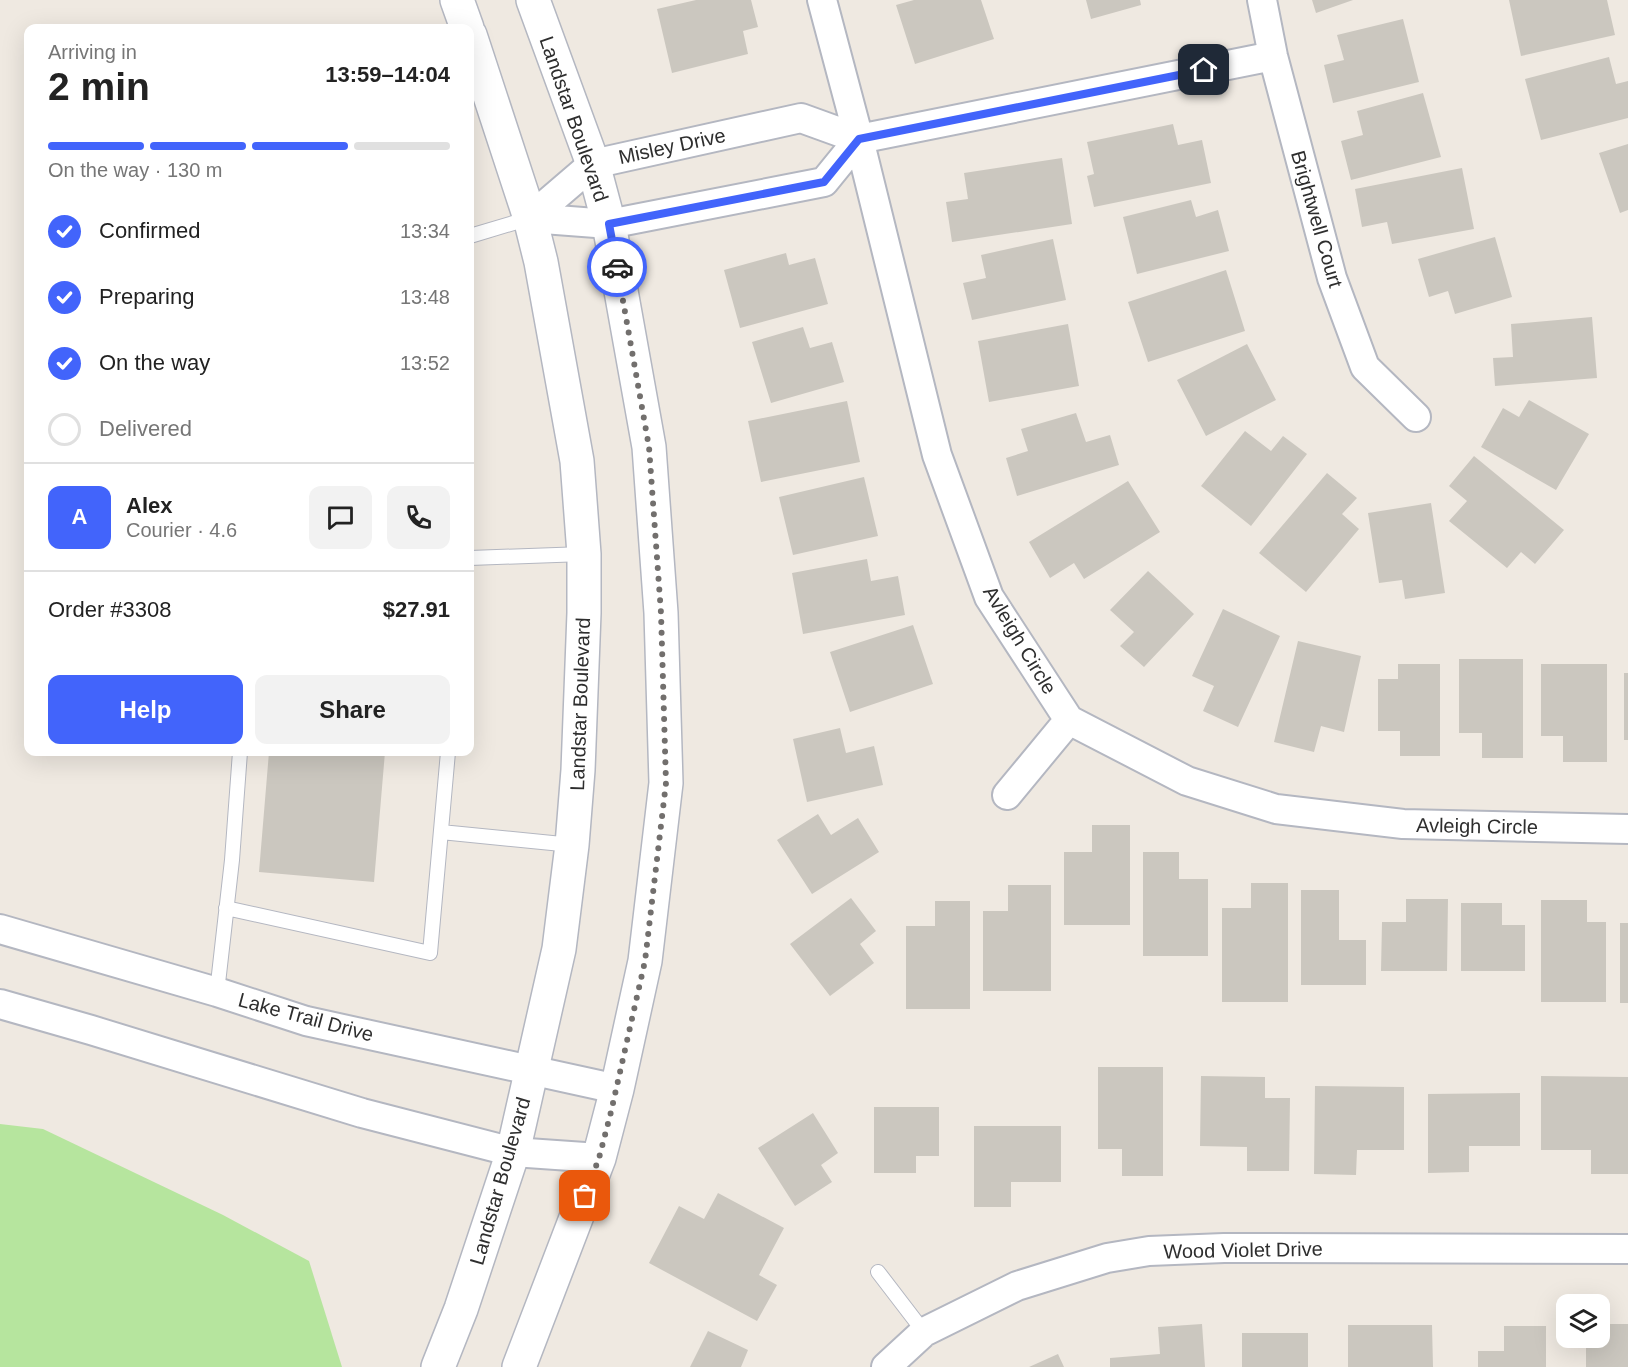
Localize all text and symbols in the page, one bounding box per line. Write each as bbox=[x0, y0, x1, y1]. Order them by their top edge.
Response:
street label: Landstar Boulevard bbox=[535, 33, 613, 205]
text: Arriving in bbox=[48, 41, 137, 63]
pin bbox=[1178, 44, 1229, 95]
icon: home bbox=[1187, 53, 1220, 86]
text: 13:59–14:04 bbox=[325, 62, 450, 87]
text: 2 min bbox=[48, 65, 150, 108]
street label: Misley Drive bbox=[616, 124, 728, 168]
street label: Brightwell Court bbox=[1287, 148, 1347, 290]
text: On the way · 130 m bbox=[48, 159, 223, 181]
icon: check bbox=[48, 215, 81, 248]
text: Confirmed bbox=[99, 218, 200, 243]
text: 13:34 bbox=[400, 220, 450, 242]
courier bbox=[587, 237, 647, 297]
icon: car bbox=[601, 251, 634, 284]
icon: check bbox=[48, 281, 81, 314]
text: Preparing bbox=[99, 284, 194, 309]
text: 13:48 bbox=[400, 286, 450, 308]
icon: check bbox=[48, 347, 81, 380]
text: On the way bbox=[99, 350, 210, 375]
text: 13:52 bbox=[400, 352, 450, 374]
text: Delivered bbox=[99, 416, 192, 441]
button: chat bbox=[309, 486, 372, 549]
button: phone bbox=[387, 486, 450, 549]
text: Alex bbox=[126, 493, 172, 518]
text: A bbox=[72, 504, 87, 529]
text: Courier · 4.6 bbox=[126, 519, 237, 541]
street label: Avleigh Circle bbox=[979, 582, 1061, 698]
text: Order #3308 bbox=[48, 597, 172, 622]
text: $27.91 bbox=[383, 597, 450, 622]
street label: Landstar Boulevard bbox=[566, 617, 594, 791]
button: Help bbox=[48, 675, 243, 744]
button: Share bbox=[255, 675, 450, 744]
street label: Avleigh Circle bbox=[1416, 814, 1538, 838]
street label: Lake Trail Drive bbox=[236, 988, 376, 1046]
street label: Landstar Boulevard bbox=[466, 1095, 534, 1267]
pin bbox=[559, 1170, 610, 1221]
icon: bag bbox=[568, 1179, 601, 1212]
street label: Wood Violet Drive bbox=[1163, 1238, 1323, 1262]
map controls bbox=[1556, 1294, 1610, 1348]
button: layers bbox=[1556, 1294, 1610, 1348]

